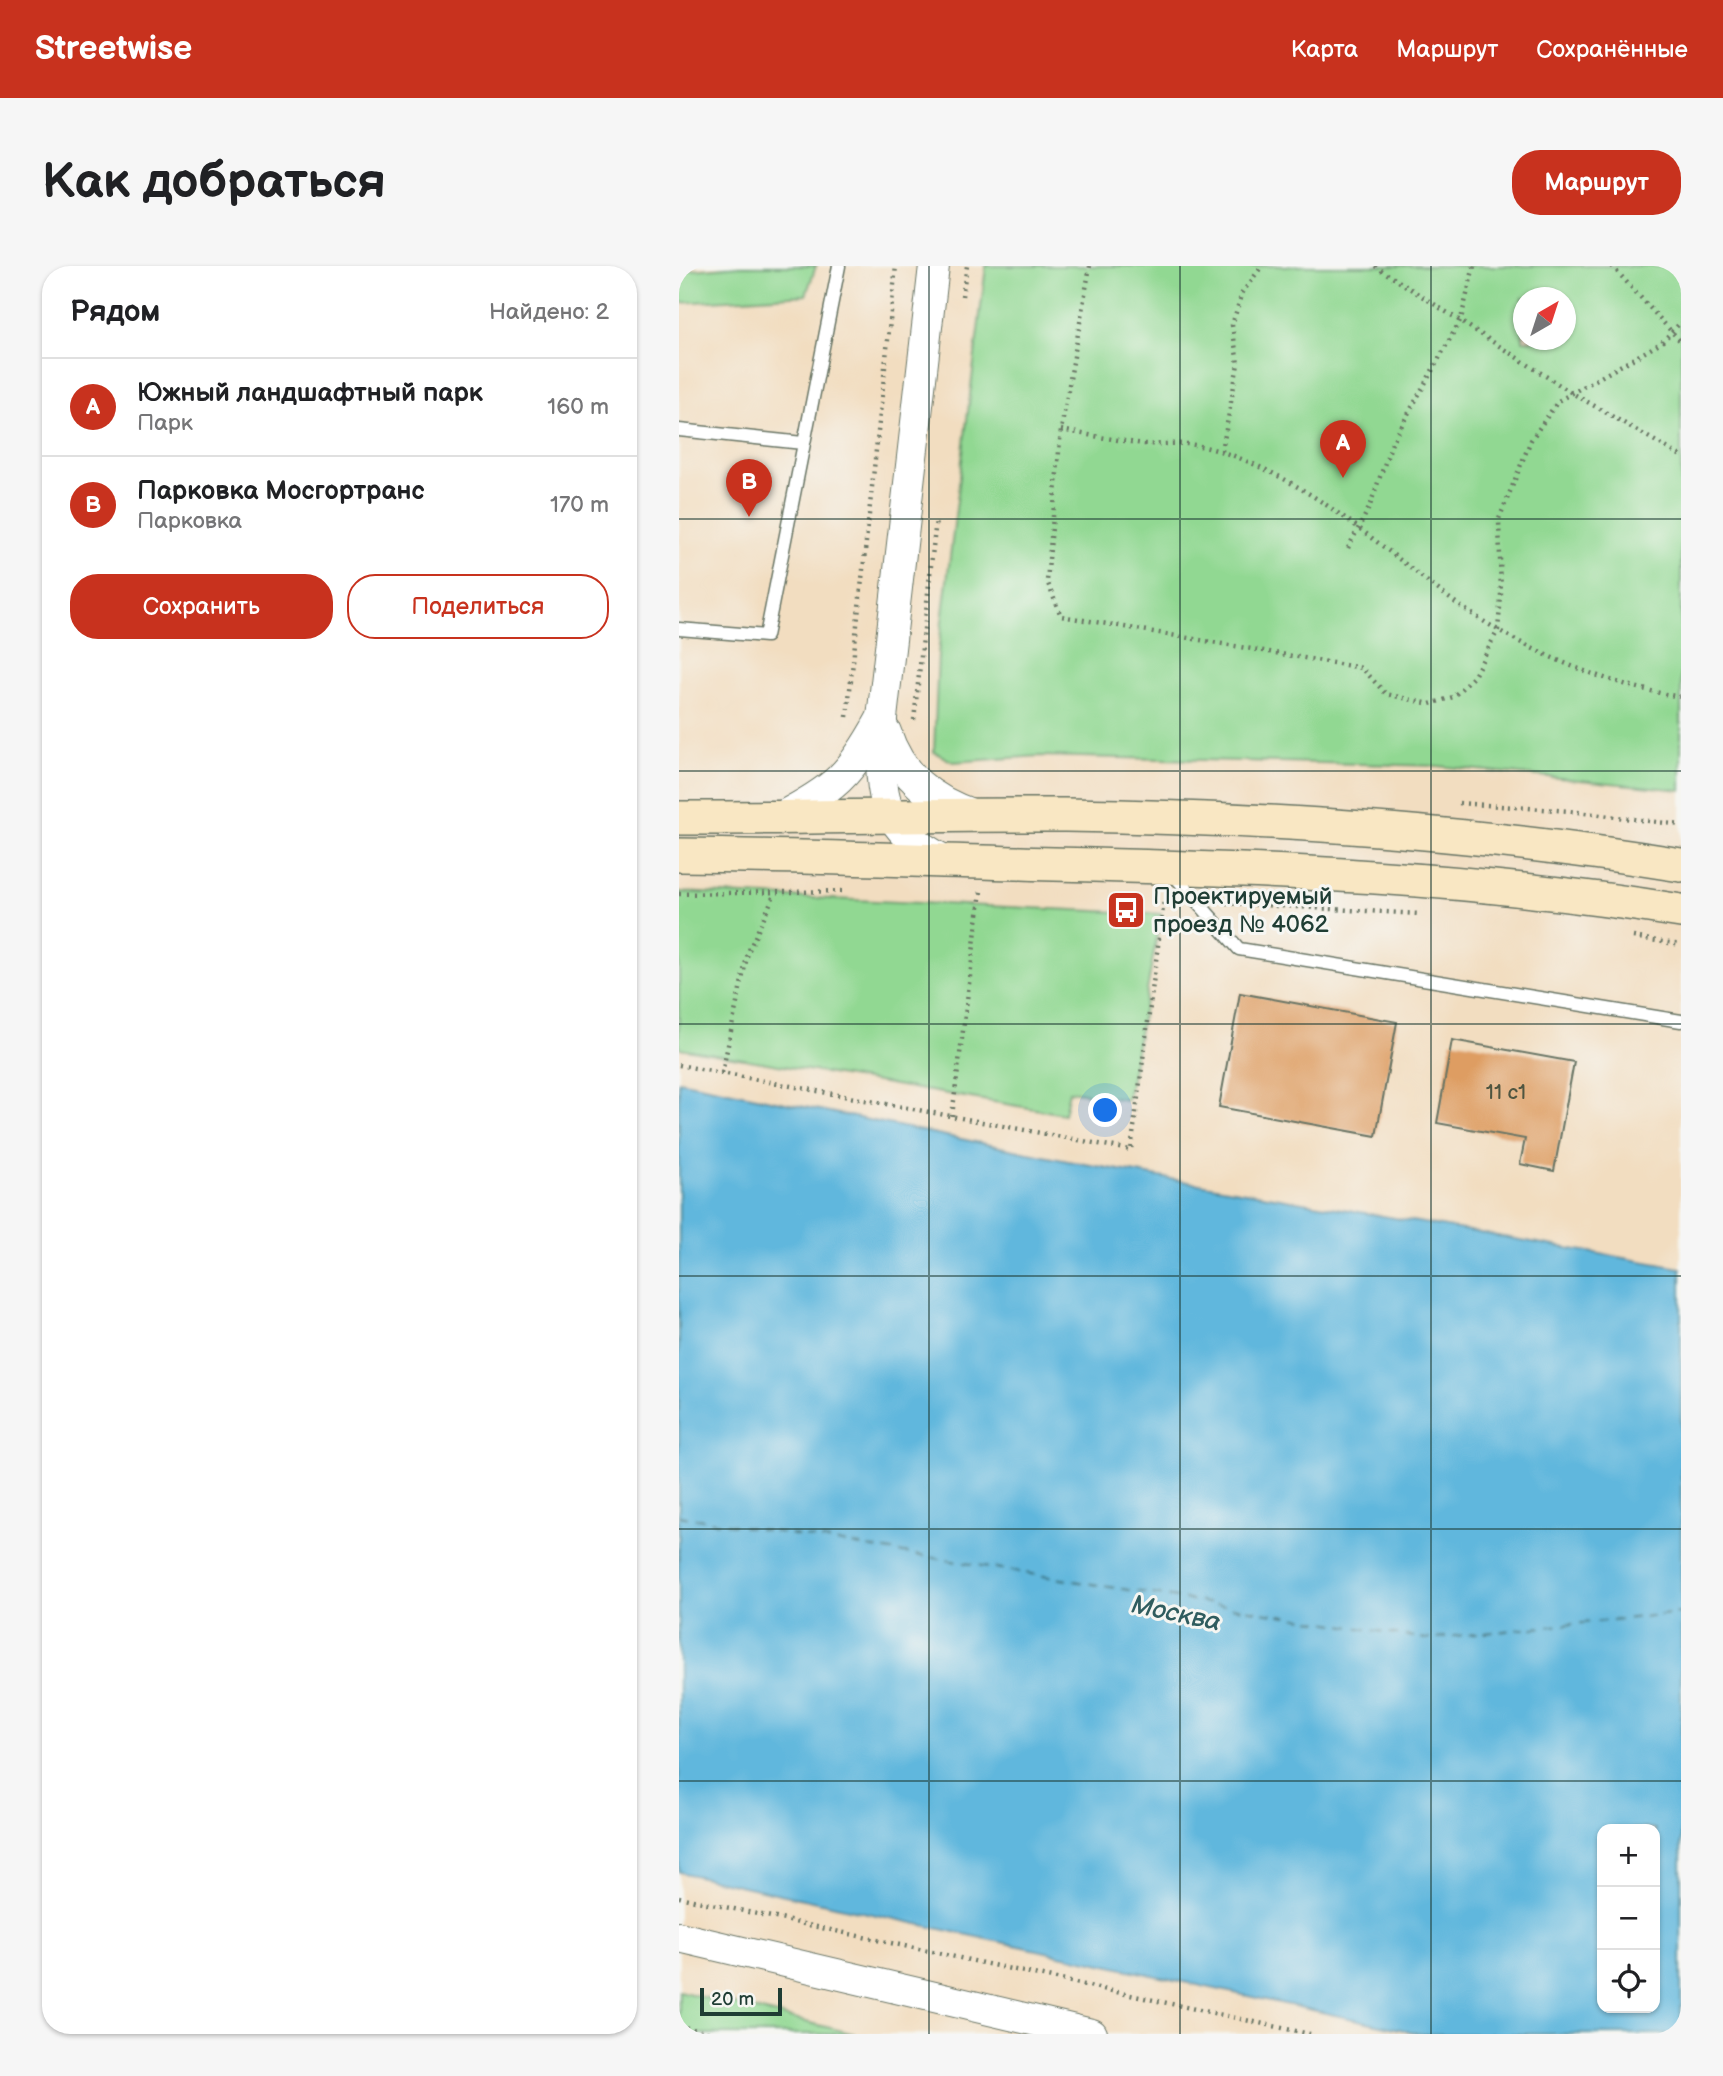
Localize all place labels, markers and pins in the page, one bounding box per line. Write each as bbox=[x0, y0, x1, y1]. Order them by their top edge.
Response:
pin: A bbox=[1320, 420, 1366, 478]
pin: B bbox=[726, 459, 772, 517]
place label: Проектируемый проезд № 4062 bbox=[1153, 882, 1332, 939]
bus stop icon: Проектируемый проезд № 4062 bbox=[1105, 889, 1147, 931]

